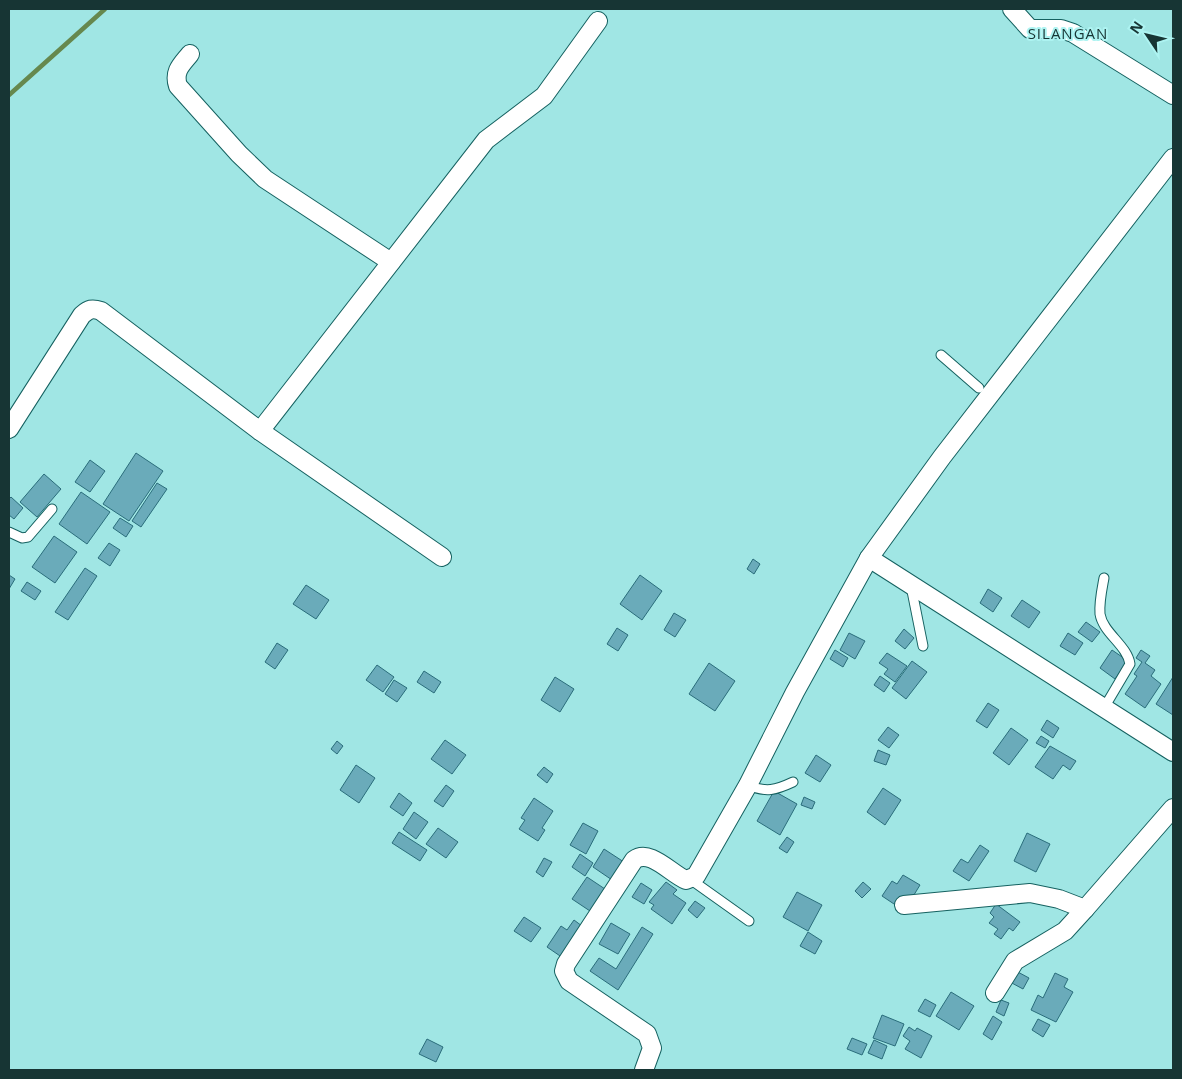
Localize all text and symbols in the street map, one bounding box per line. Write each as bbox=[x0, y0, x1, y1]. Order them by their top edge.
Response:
north arrow bbox=[1122, 10, 1172, 60]
text: N bbox=[1125, 17, 1147, 37]
district label: SILANGAN bbox=[1028, 23, 1108, 43]

